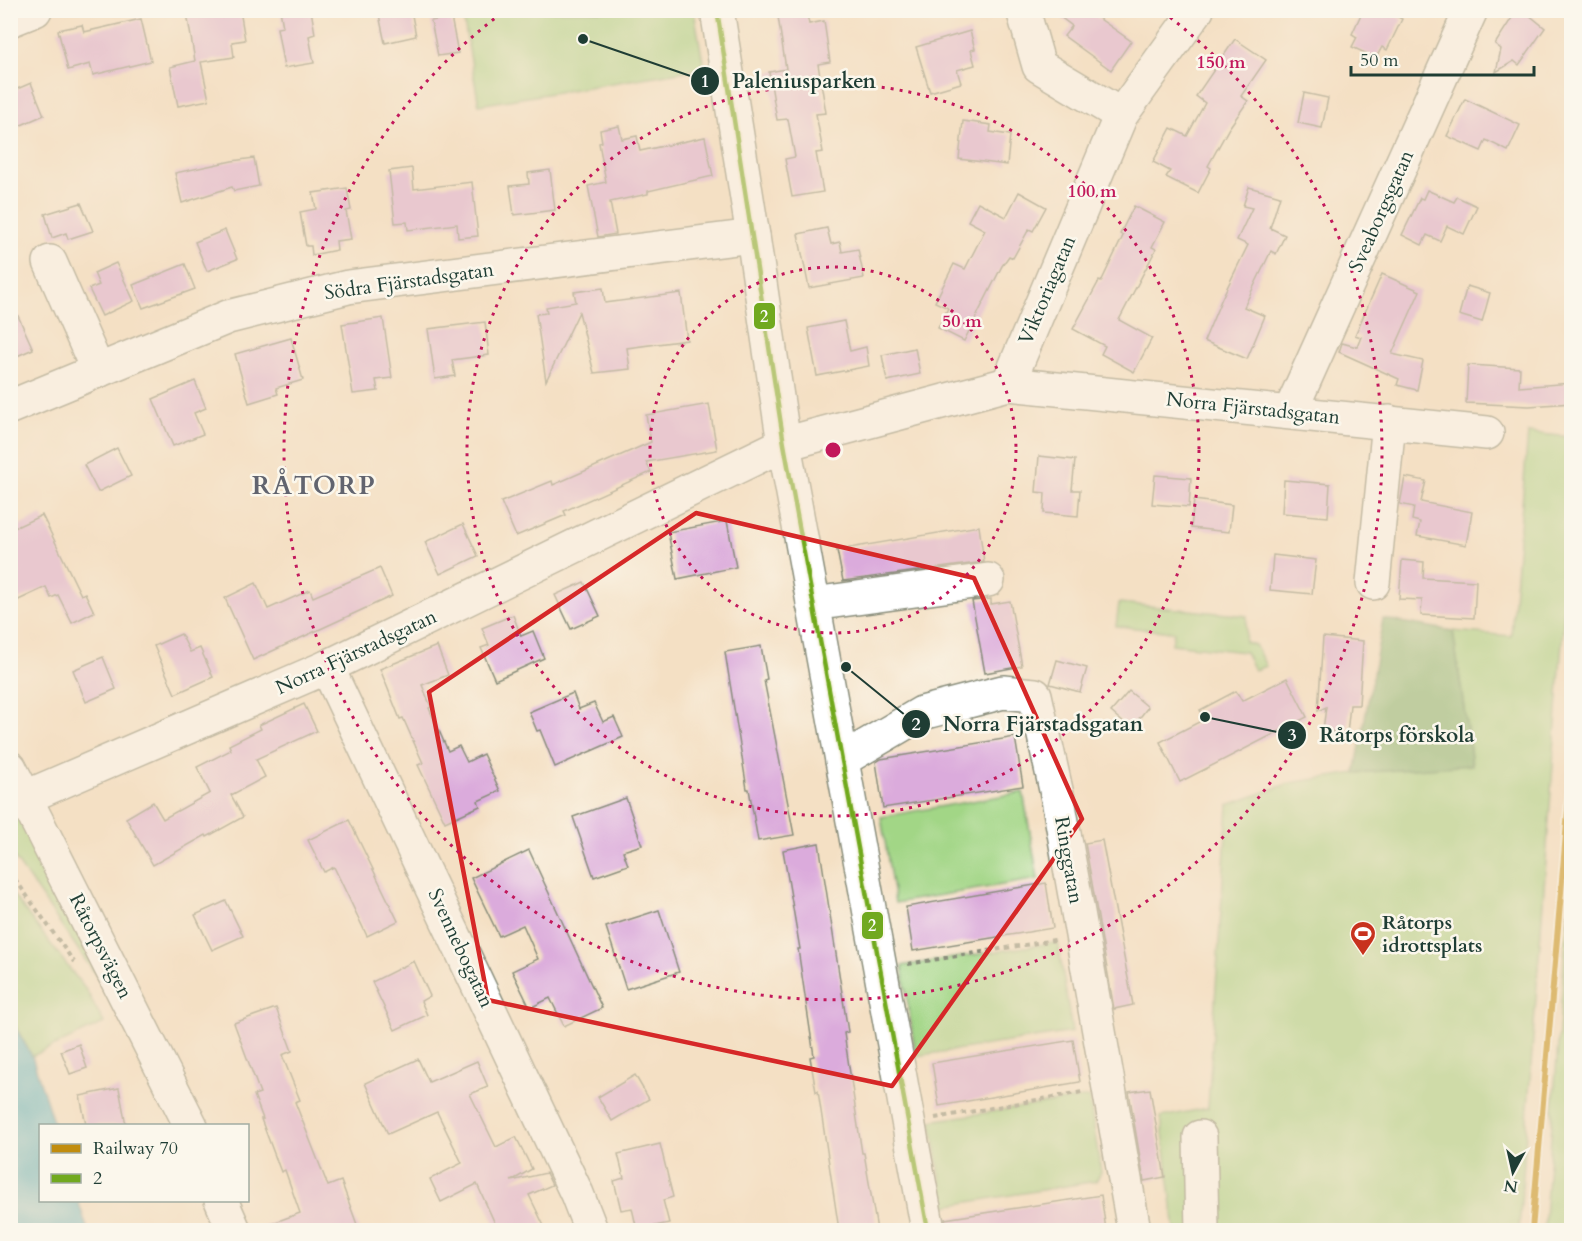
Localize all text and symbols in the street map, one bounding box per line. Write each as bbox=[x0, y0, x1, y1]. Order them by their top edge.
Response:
scale bar bbox=[1351, 39, 1534, 77]
text: 50 m bbox=[1360, 48, 1399, 73]
text: 150 m bbox=[1196, 50, 1246, 75]
callout: Paleniusparken bbox=[690, 62, 888, 101]
text: Paleniusparken bbox=[732, 67, 877, 96]
text: 1 bbox=[700, 69, 710, 94]
street label: Sveaborgsgatan bbox=[1342, 145, 1420, 276]
text: 100 m bbox=[1067, 179, 1117, 204]
street label: Viktoriagatan bbox=[1012, 231, 1082, 349]
street label: Södra Fjärstadsgatan bbox=[322, 256, 496, 306]
line badge: 2 bbox=[753, 302, 776, 330]
text: 2 bbox=[760, 306, 768, 328]
text: 50 m bbox=[942, 309, 982, 334]
street label: Norra Fjärstadsgatan bbox=[1165, 385, 1342, 431]
centre of rings bbox=[823, 440, 843, 460]
district label: RÅTORP bbox=[252, 467, 376, 503]
street label: Norra Fjärstadsgatan bbox=[271, 603, 441, 701]
callout: Norra Fjärstadsgatan bbox=[901, 704, 1156, 743]
text: Norra Fjärstadsgatan bbox=[943, 710, 1144, 739]
text: 2 bbox=[911, 712, 921, 737]
callout: Råtorps förskola bbox=[1277, 715, 1487, 754]
text: Råtorps förskola bbox=[1319, 721, 1475, 750]
text: 3 bbox=[1287, 723, 1297, 748]
street label: Ringgatan bbox=[1048, 814, 1090, 906]
street label: Svennebogatan bbox=[422, 884, 501, 1013]
street label: Råtorpsvägen bbox=[63, 889, 139, 1004]
place label: Råtorps idrottsplats bbox=[1382, 909, 1482, 959]
line badge: 2 bbox=[861, 911, 884, 940]
text: 2 bbox=[868, 915, 876, 937]
sports icon: Råtorps idrottsplats bbox=[1348, 919, 1378, 957]
legend bbox=[39, 1124, 249, 1202]
text: Railway 70 bbox=[93, 1136, 178, 1161]
north arrow bbox=[1483, 1142, 1543, 1202]
text: 2 bbox=[93, 1166, 102, 1191]
text: N bbox=[1503, 1174, 1519, 1198]

